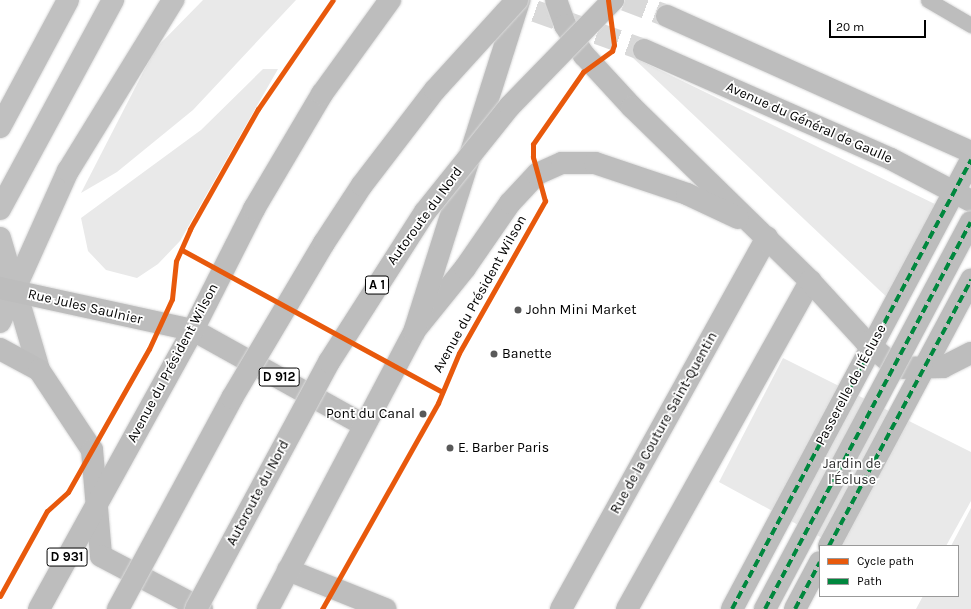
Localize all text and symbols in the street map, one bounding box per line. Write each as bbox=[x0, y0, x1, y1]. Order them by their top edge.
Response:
scale bar bbox=[831, 12, 928, 38]
text: 20 m bbox=[836, 20, 864, 34]
street label: Avenue du Général de Gaulle bbox=[723, 79, 895, 167]
street label: Autoroute du Nord bbox=[384, 164, 466, 268]
street label: Avenue du Président Wilson bbox=[430, 212, 530, 376]
road number: A 1 bbox=[364, 274, 390, 296]
street label: Avenue du Président Wilson bbox=[124, 281, 222, 445]
street label: Rue Jules Saulnier bbox=[26, 286, 144, 328]
place label: John Mini Market bbox=[526, 302, 636, 318]
marker: John Mini Market bbox=[513, 305, 523, 315]
street label: Passerelle de l'Écluse bbox=[812, 322, 890, 448]
street label: Rue de la Couture Saint-Quentin bbox=[607, 329, 721, 517]
place label: Banette bbox=[502, 346, 552, 362]
marker: Banette bbox=[489, 349, 499, 359]
road number: D 912 bbox=[258, 366, 300, 388]
place label: Pont du Canal bbox=[326, 406, 415, 422]
marker: Pont du Canal bbox=[418, 409, 428, 419]
street label: Autoroute du Nord bbox=[223, 437, 293, 549]
place label: E. Barber Paris bbox=[458, 440, 549, 456]
marker: E. Barber Paris bbox=[445, 443, 455, 453]
park label: Jardin de l'Écluse bbox=[823, 456, 881, 488]
legend bbox=[819, 545, 959, 597]
road number: D 931 bbox=[46, 546, 88, 568]
text: Cycle path bbox=[857, 554, 914, 568]
text: Path bbox=[857, 574, 882, 588]

